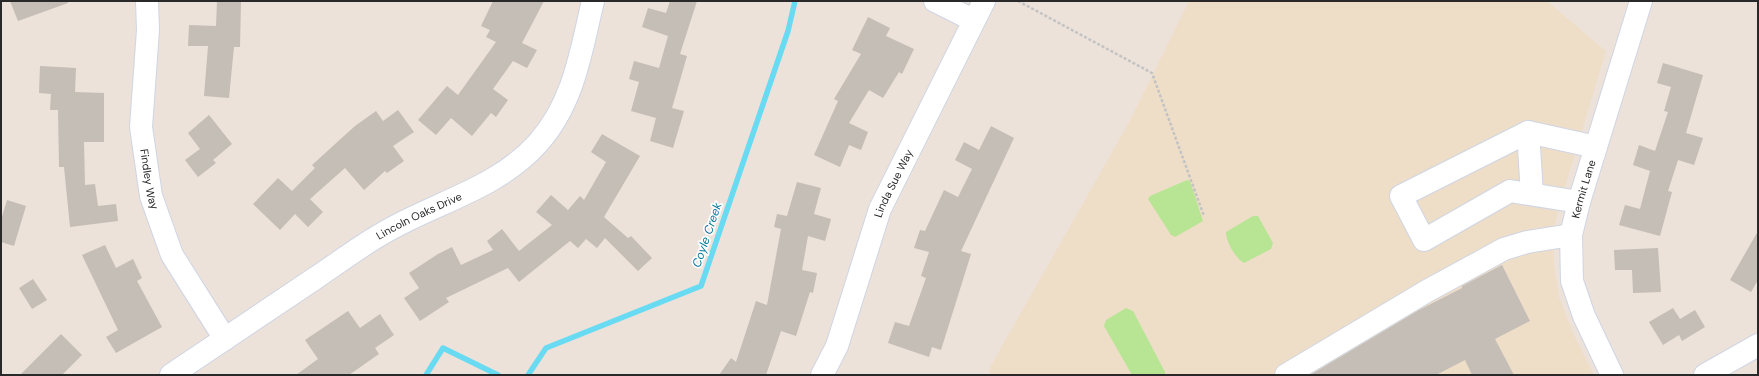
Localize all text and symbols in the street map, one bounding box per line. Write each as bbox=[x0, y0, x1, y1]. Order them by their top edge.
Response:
street label: Linda Sue Way bbox=[871, 147, 916, 219]
street label: Findley Way bbox=[137, 148, 162, 211]
street label: Kermit Lane bbox=[1568, 158, 1599, 220]
street label: Lincoln Oaks Drive bbox=[373, 189, 464, 243]
water label: Coyle Creek bbox=[688, 200, 726, 270]

